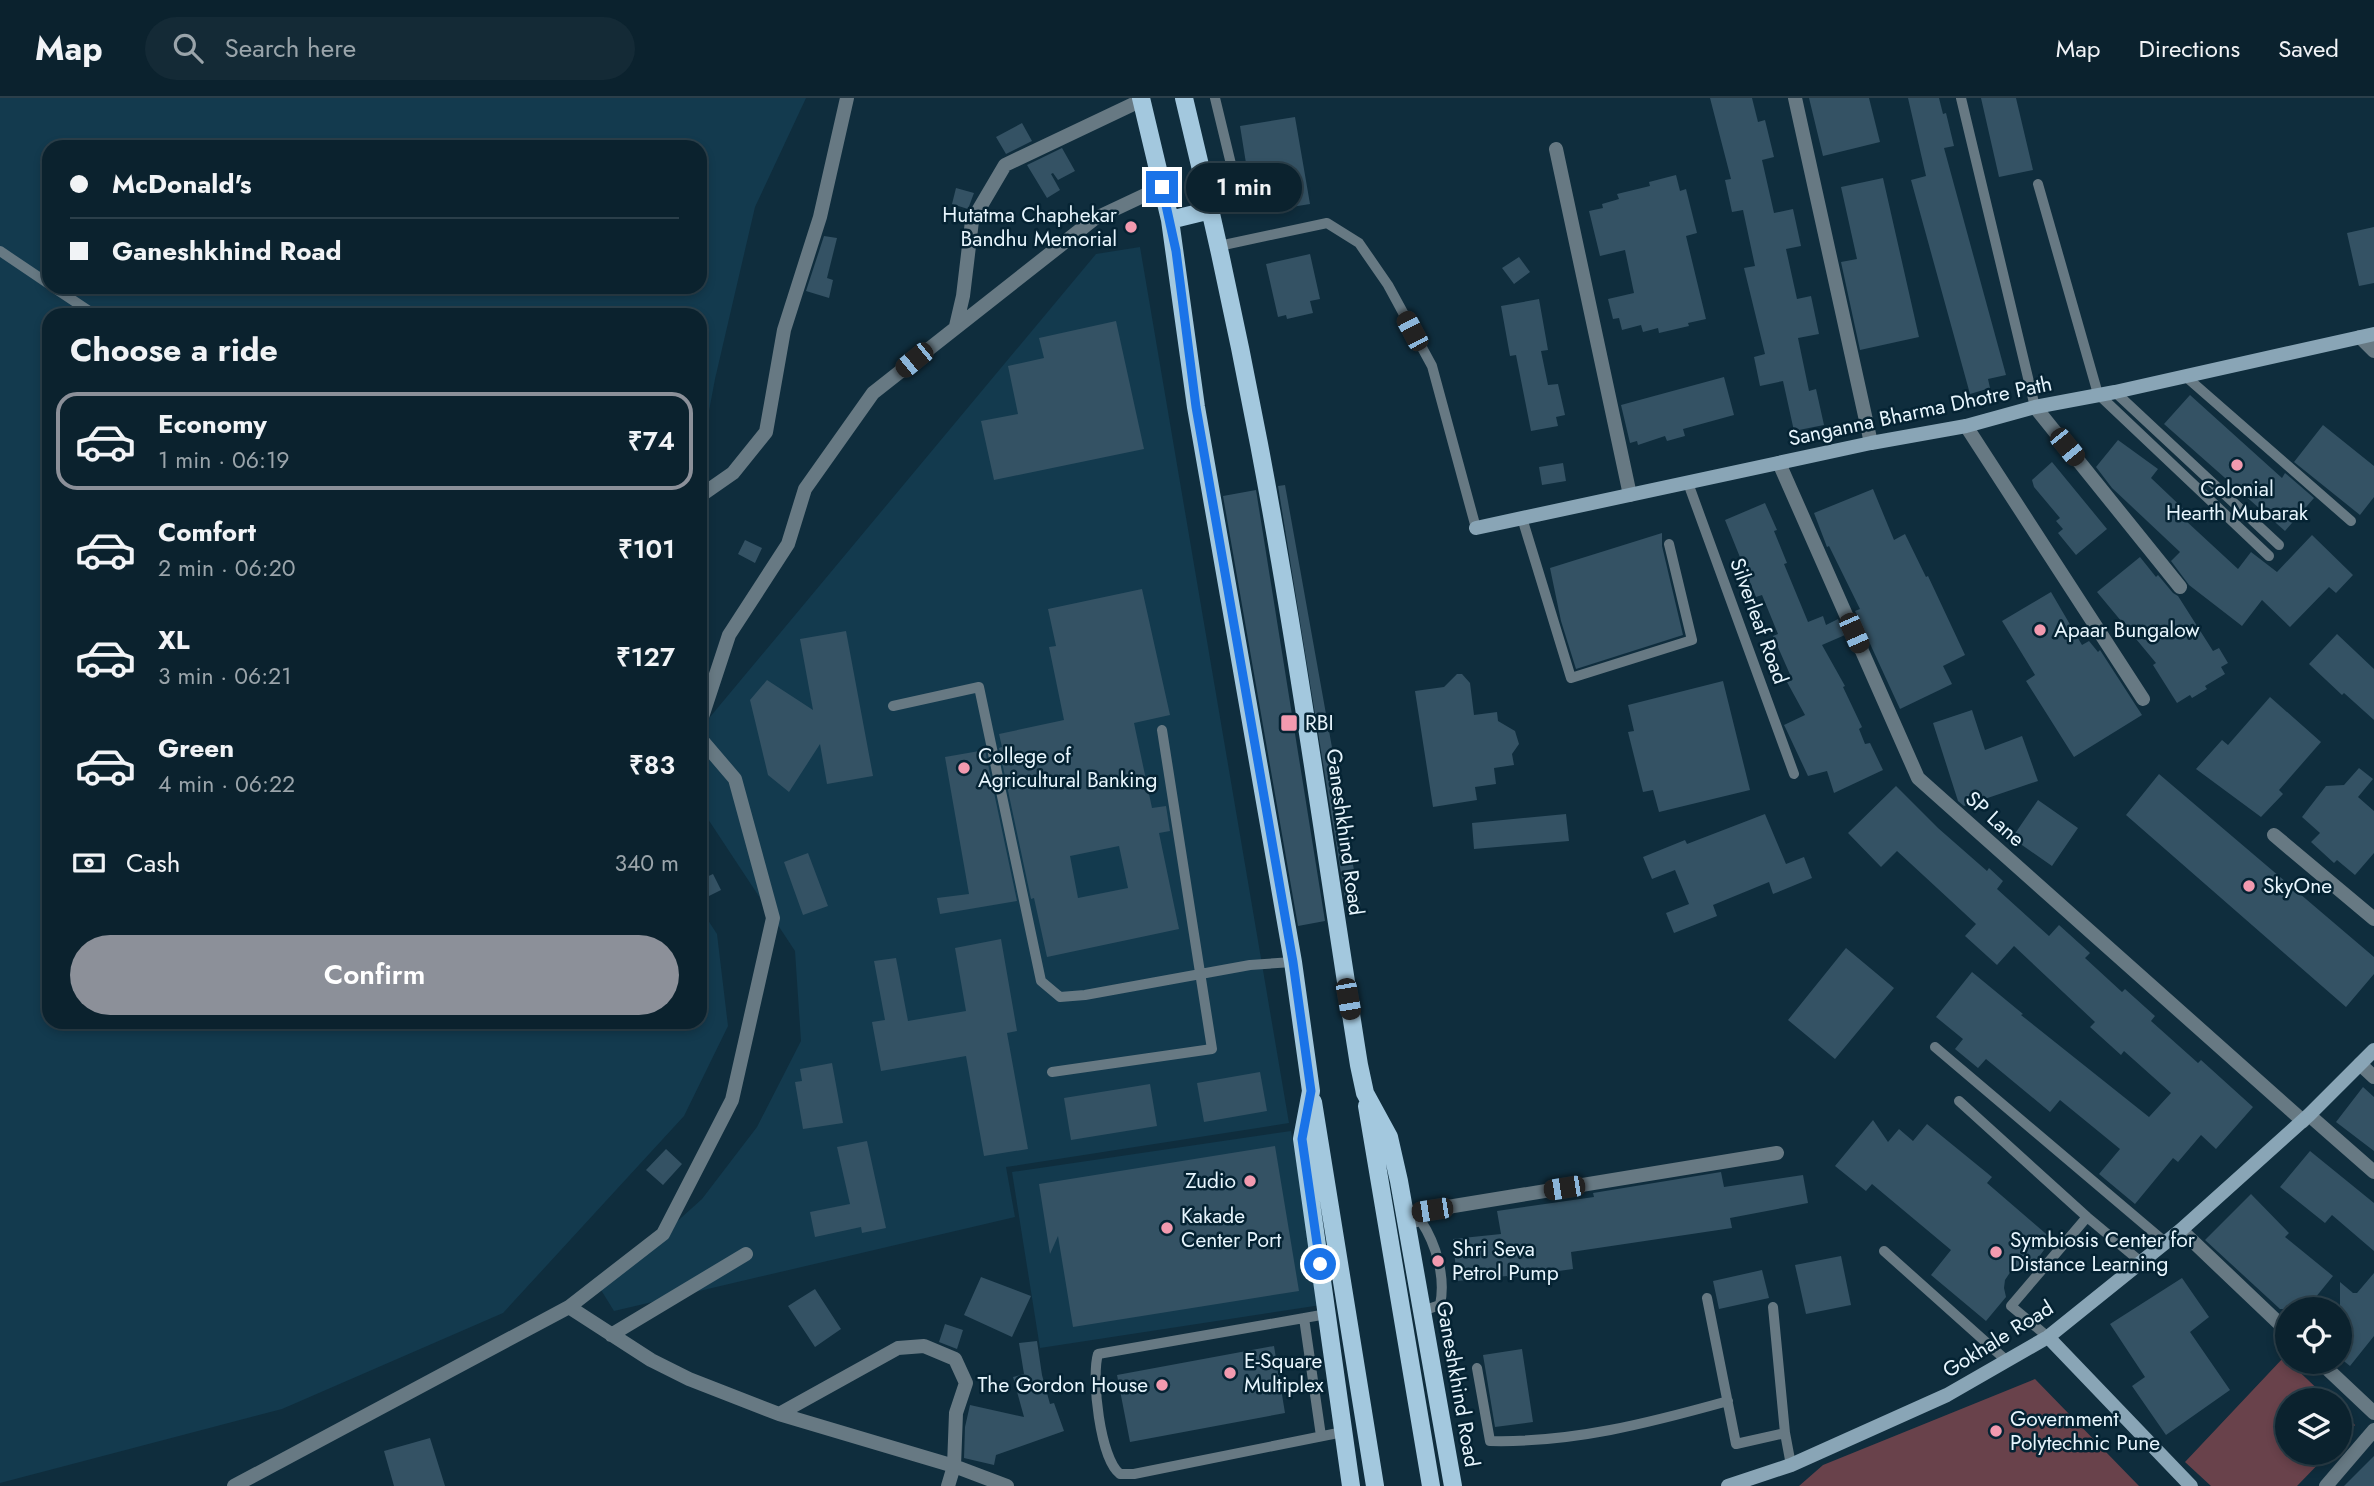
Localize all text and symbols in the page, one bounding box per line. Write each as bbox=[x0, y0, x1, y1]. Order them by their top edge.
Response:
search box bbox=[145, 17, 635, 80]
text: Map bbox=[35, 25, 103, 72]
icon: search bbox=[169, 29, 207, 67]
text: Search here bbox=[225, 29, 356, 67]
text: Map bbox=[2056, 31, 2101, 66]
text: Directions bbox=[2139, 31, 2240, 66]
text: Saved bbox=[2278, 31, 2339, 66]
callout: 1 min bbox=[1186, 162, 1302, 212]
text: McDonald's bbox=[112, 165, 252, 203]
text: 1 min bbox=[1216, 170, 1272, 204]
route end bbox=[1146, 171, 1178, 203]
place label: Hutatma Chaphekar Bandhu Memorial bbox=[942, 200, 1118, 254]
marker: Hutatma Chaphekar Bandhu Memorial bbox=[1123, 219, 1139, 235]
text: Ganeshkhind Road bbox=[112, 232, 342, 270]
car bbox=[1393, 308, 1432, 354]
text: Choose a ride bbox=[70, 327, 278, 373]
car bbox=[892, 339, 937, 381]
street label: Sanganna Bharma Dhotre Path bbox=[1785, 368, 2055, 454]
text: Economy bbox=[158, 405, 267, 443]
icon: car bbox=[74, 410, 137, 473]
text: ₹74 bbox=[628, 422, 675, 460]
car bbox=[2046, 424, 2089, 470]
text: 1 min · 06:19 bbox=[158, 443, 290, 477]
marker: Colonial Hearth Mubarak bbox=[2229, 457, 2245, 473]
place label: Colonial Hearth Mubarak bbox=[2166, 474, 2309, 528]
text: Comfort bbox=[158, 513, 256, 551]
icon: car bbox=[74, 518, 137, 581]
text: ₹101 bbox=[618, 530, 675, 568]
text: 2 min · 06:20 bbox=[158, 551, 296, 585]
street label: Silverleaf Road bbox=[1722, 554, 1796, 688]
car bbox=[1836, 610, 1873, 656]
place label: Apaar Bungalow bbox=[2054, 615, 2200, 645]
text: XL bbox=[158, 621, 190, 659]
marker: Apaar Bungalow bbox=[2032, 622, 2048, 638]
icon: car bbox=[74, 626, 137, 689]
text: ₹127 bbox=[616, 638, 675, 676]
text: 3 min · 06:21 bbox=[158, 659, 292, 693]
place label: RBI bbox=[1305, 708, 1334, 738]
marker: RBI bbox=[1279, 713, 1299, 733]
text: Green bbox=[158, 729, 234, 767]
icon: car bbox=[74, 734, 137, 797]
place label: College of Agricultural Banking bbox=[978, 741, 1157, 795]
text: ₹83 bbox=[629, 746, 675, 784]
street label: Ganeshkhind Road bbox=[1318, 747, 1372, 917]
marker: College of Agricultural Banking bbox=[956, 760, 972, 776]
text: 4 min · 06:22 bbox=[158, 767, 295, 801]
street label: SP Lane bbox=[1959, 784, 2031, 854]
icon: cash bbox=[70, 844, 108, 882]
text: Cash bbox=[126, 844, 180, 882]
text: 340 m bbox=[614, 846, 679, 880]
place label: SkyOne bbox=[2263, 871, 2332, 901]
marker: SkyOne bbox=[2241, 878, 2257, 894]
button: Confirm bbox=[70, 935, 679, 1015]
car bbox=[1335, 976, 1362, 1022]
place label: Zudio bbox=[1185, 1166, 1236, 1196]
marker: Zudio bbox=[1242, 1173, 1258, 1189]
car bbox=[1542, 1174, 1587, 1202]
car bbox=[1410, 1196, 1455, 1224]
place label: Kakade Center Port bbox=[1181, 1201, 1281, 1255]
marker: Kakade Center Port bbox=[1159, 1220, 1175, 1236]
place label: Symbiosis Center for Distance Learning bbox=[2010, 1225, 2196, 1279]
place label: Shri Seva Petrol Pump bbox=[1452, 1234, 1559, 1288]
marker: Symbiosis Center for Distance Learning bbox=[1988, 1244, 2004, 1260]
route start bbox=[1304, 1248, 1336, 1280]
marker: Shri Seva Petrol Pump bbox=[1430, 1253, 1446, 1269]
street label: Gokhale Road bbox=[1937, 1293, 2059, 1385]
map controls bbox=[2275, 1297, 2352, 1465]
button: locate bbox=[2275, 1297, 2352, 1374]
street label: Ganeshkhind Road bbox=[1429, 1299, 1487, 1469]
place label: E-Square Multiplex bbox=[1244, 1346, 1324, 1400]
marker: E-Square Multiplex bbox=[1222, 1365, 1238, 1381]
place label: The Gordon House bbox=[978, 1370, 1148, 1400]
marker: The Gordon House bbox=[1154, 1377, 1170, 1393]
button: layers bbox=[2275, 1388, 2352, 1465]
place label: Government Polytechnic Pune bbox=[2010, 1404, 2160, 1458]
marker: Government Polytechnic Pune bbox=[1988, 1423, 2004, 1439]

